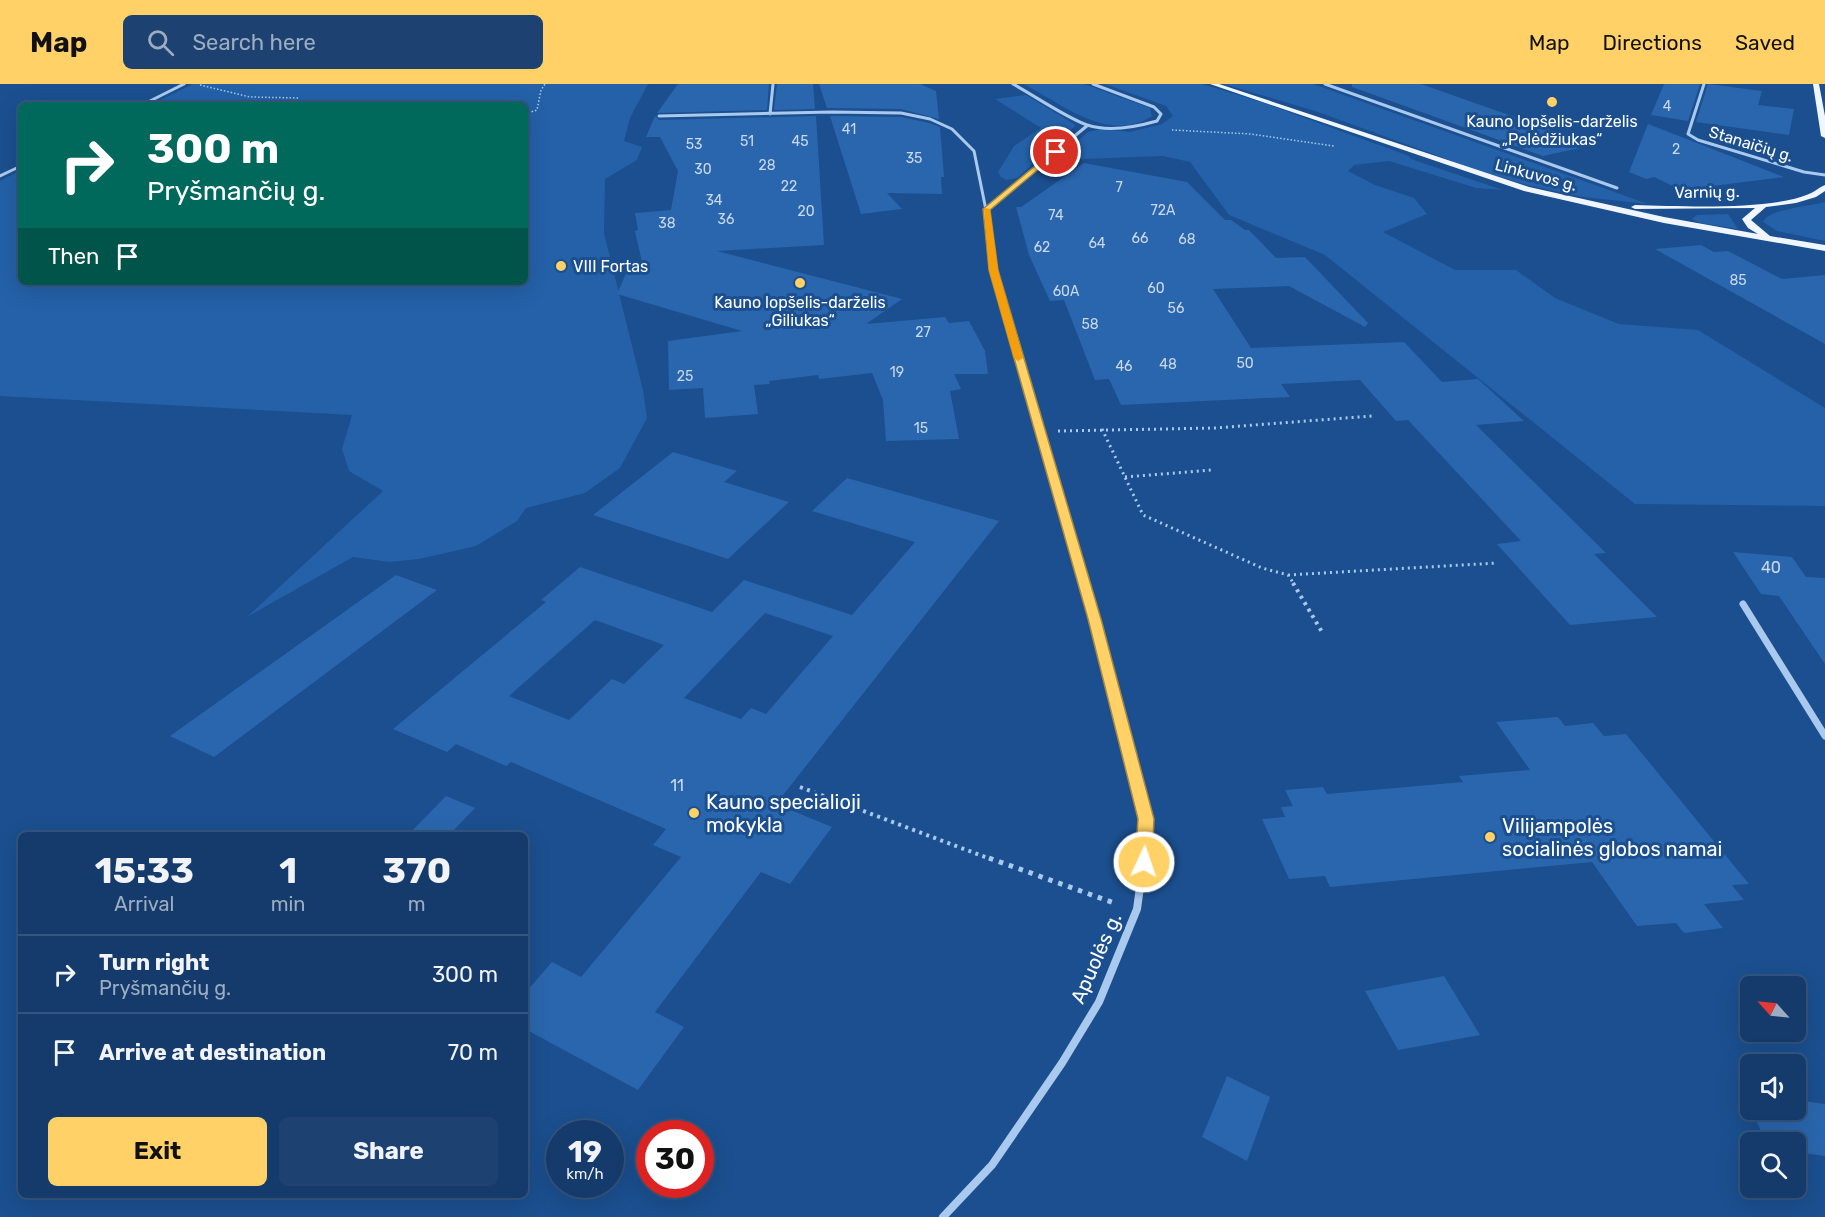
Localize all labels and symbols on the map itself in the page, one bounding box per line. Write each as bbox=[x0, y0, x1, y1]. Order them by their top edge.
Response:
marker: Kauno lopšelis-darželis „Pelėdžiukas“ bbox=[1545, 95, 1559, 109]
house number: 4 bbox=[1663, 98, 1672, 115]
place label: Kauno lopšelis-darželis „Pelėdžiukas“ bbox=[1466, 112, 1638, 149]
house number: 41 bbox=[842, 121, 856, 138]
street label: Stanaičių g. bbox=[1706, 122, 1796, 166]
pin bbox=[1030, 126, 1081, 177]
house number: 51 bbox=[740, 133, 754, 150]
house number: 45 bbox=[791, 133, 809, 150]
house number: 53 bbox=[686, 136, 702, 153]
house number: 2 bbox=[1672, 141, 1680, 158]
house number: 35 bbox=[906, 150, 922, 167]
street label: Linkuvos g. bbox=[1493, 155, 1579, 195]
house number: 28 bbox=[758, 157, 776, 174]
house number: 30 bbox=[694, 161, 712, 178]
house number: 22 bbox=[781, 178, 797, 195]
house number: 7 bbox=[1115, 179, 1123, 196]
street label: Varnių g. bbox=[1674, 182, 1740, 202]
house number: 34 bbox=[705, 192, 723, 209]
house number: 72A bbox=[1151, 202, 1176, 219]
house number: 20 bbox=[797, 203, 815, 220]
house number: 74 bbox=[1048, 207, 1064, 224]
house number: 36 bbox=[718, 211, 734, 228]
house number: 38 bbox=[658, 215, 676, 232]
house number: 66 bbox=[1132, 230, 1148, 247]
house number: 68 bbox=[1178, 231, 1196, 248]
house number: 64 bbox=[1088, 235, 1106, 252]
house number: 62 bbox=[1034, 239, 1050, 256]
place label: VIII Fortas bbox=[573, 257, 648, 276]
marker: VIII Fortas bbox=[554, 259, 568, 273]
house number: 85 bbox=[1729, 272, 1747, 289]
marker: Kauno lopšelis-darželis „Giliukas“ bbox=[793, 276, 807, 290]
house number: 60 bbox=[1147, 280, 1165, 297]
house number: 60A bbox=[1053, 283, 1080, 300]
place label: Kauno lopšelis-darželis „Giliukas“ bbox=[714, 293, 886, 330]
house number: 56 bbox=[1168, 300, 1184, 317]
house number: 58 bbox=[1081, 316, 1099, 333]
house number: 27 bbox=[915, 324, 931, 341]
house number: 50 bbox=[1236, 355, 1254, 372]
house number: 48 bbox=[1159, 356, 1177, 373]
house number: 46 bbox=[1115, 358, 1133, 375]
house number: 19 bbox=[890, 364, 904, 381]
house number: 25 bbox=[677, 368, 693, 385]
house number: 15 bbox=[914, 420, 928, 437]
house number: 40 bbox=[1761, 558, 1781, 577]
house number: 11 bbox=[670, 776, 684, 795]
place label: Kauno specialioji mokykla bbox=[706, 790, 861, 837]
marker: Kauno specialioji mokykla bbox=[687, 806, 701, 820]
place label: Vilijampolės socialinės globos namai bbox=[1502, 814, 1722, 861]
position arrow bbox=[1112, 830, 1176, 894]
marker: Vilijampolės socialinės globos namai bbox=[1483, 830, 1497, 844]
street label: Apuolės g. bbox=[1065, 909, 1127, 1007]
north arrow bbox=[1740, 976, 1806, 1042]
speed limit sign: 30 bbox=[636, 1120, 714, 1198]

